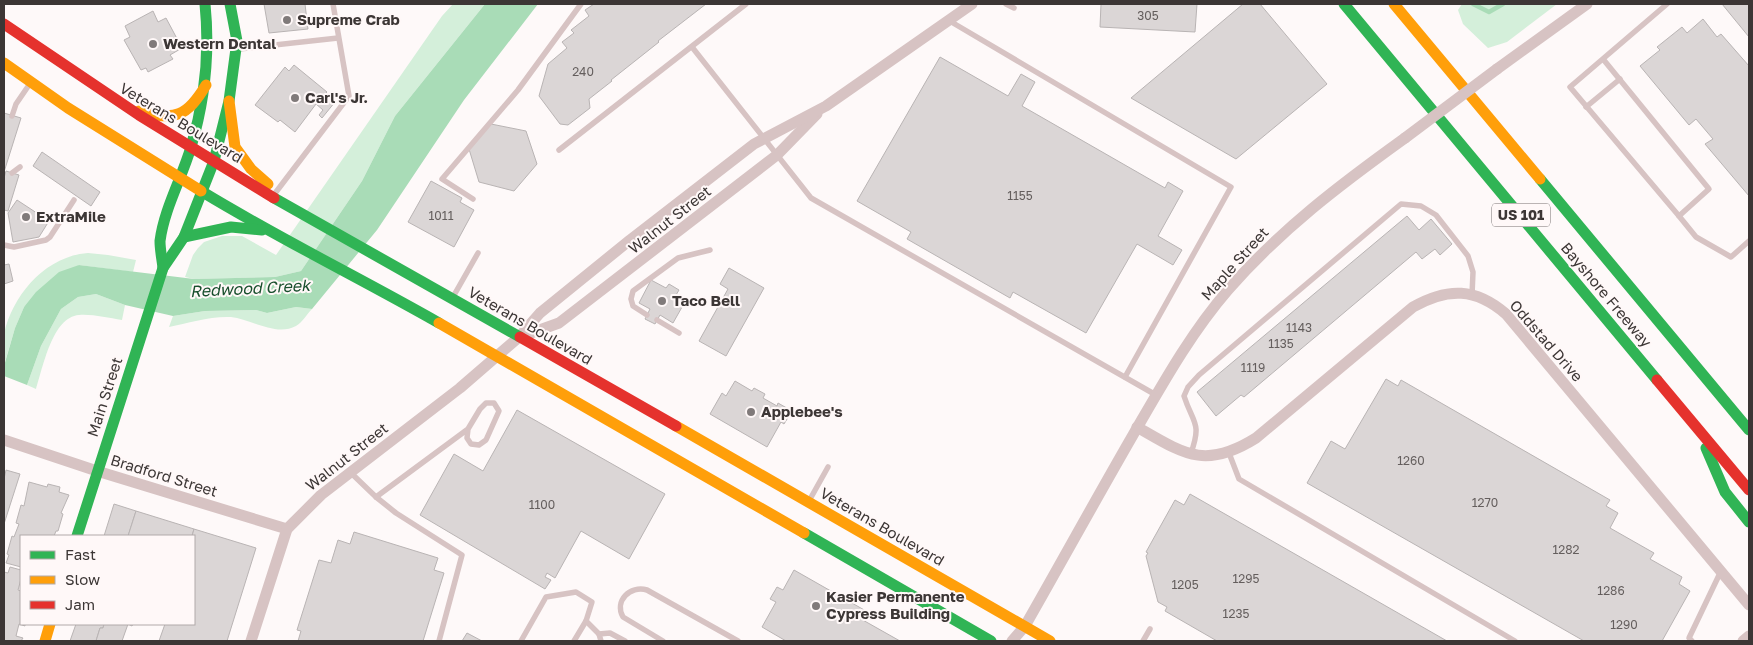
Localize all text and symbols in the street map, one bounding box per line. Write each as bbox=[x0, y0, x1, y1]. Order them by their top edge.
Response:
house number: 305 bbox=[1137, 8, 1159, 23]
place label: Supreme Crab bbox=[297, 10, 400, 28]
marker: Supreme Crab bbox=[281, 14, 293, 26]
place label: Western Dental bbox=[163, 34, 276, 52]
marker: Western Dental bbox=[147, 38, 159, 50]
house number: 240 bbox=[572, 64, 594, 79]
street label: Veterans Boulevard bbox=[117, 78, 246, 166]
place label: Carl's Jr. bbox=[305, 88, 368, 106]
marker: Carl's Jr. bbox=[289, 92, 301, 104]
street label: Walnut Street bbox=[625, 181, 714, 257]
house number: 1155 bbox=[1007, 188, 1033, 203]
road number: US 101 bbox=[1492, 204, 1550, 226]
place label: ExtraMile bbox=[36, 207, 106, 225]
house number: 1011 bbox=[429, 208, 454, 223]
marker: ExtraMile bbox=[20, 211, 32, 223]
street label: Maple Street bbox=[1197, 223, 1272, 304]
street label: Bayshore Freeway bbox=[1558, 238, 1656, 351]
water label: Redwood Creek bbox=[189, 275, 313, 301]
street label: Veterans Boulevard bbox=[465, 282, 596, 368]
place label: Taco Bell bbox=[672, 291, 740, 309]
marker: Taco Bell bbox=[656, 295, 668, 307]
street label: Oddstad Drive bbox=[1506, 296, 1587, 385]
house number: 1143 bbox=[1286, 320, 1312, 335]
house number: 1135 bbox=[1268, 336, 1294, 351]
street label: Main Street bbox=[83, 355, 125, 439]
house number: 1119 bbox=[1241, 360, 1265, 375]
place label: Applebee's bbox=[761, 402, 843, 420]
marker: Applebee's bbox=[745, 406, 757, 418]
street label: Walnut Street bbox=[302, 418, 391, 494]
street label: Bradford Street bbox=[109, 450, 220, 500]
house number: 1260 bbox=[1397, 453, 1425, 468]
street label: Veterans Boulevard bbox=[817, 483, 948, 569]
house number: 1270 bbox=[1472, 495, 1498, 510]
house number: 1100 bbox=[529, 497, 555, 512]
legend bbox=[20, 535, 195, 625]
house number: 1282 bbox=[1552, 542, 1580, 557]
text: Fast bbox=[65, 545, 96, 563]
text: Slow bbox=[65, 570, 100, 588]
house number: 1295 bbox=[1232, 571, 1260, 586]
house number: 1205 bbox=[1171, 577, 1199, 592]
house number: 1286 bbox=[1597, 583, 1625, 598]
place label: Kasier Permanente Cypress Building bbox=[826, 587, 965, 622]
text: Jam bbox=[65, 595, 95, 613]
marker: Kasier Permanente Cypress Building bbox=[810, 600, 822, 612]
house number: 1235 bbox=[1223, 606, 1249, 621]
house number: 1290 bbox=[1610, 617, 1638, 632]

